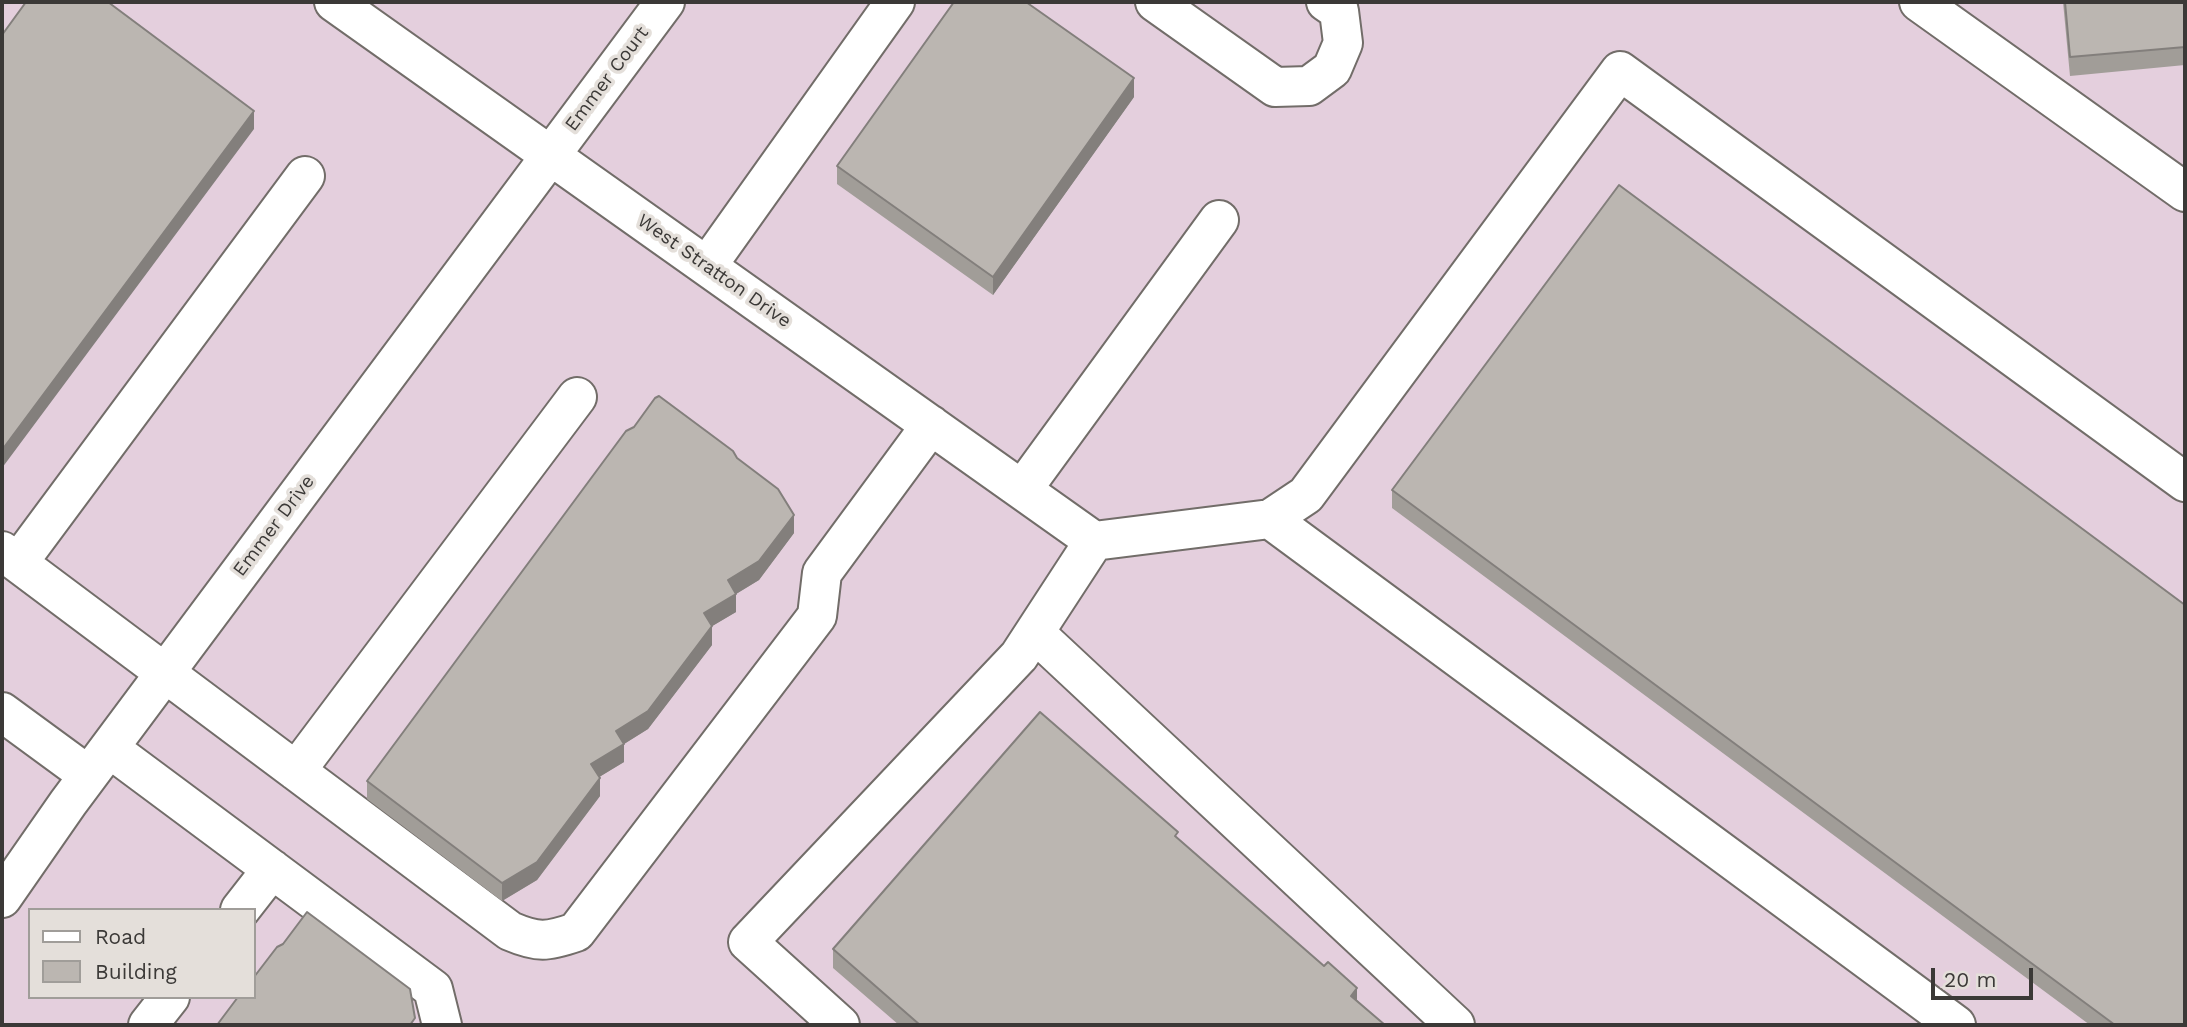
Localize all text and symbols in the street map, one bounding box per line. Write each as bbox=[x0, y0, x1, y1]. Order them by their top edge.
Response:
street label: Emmer Court bbox=[560, 22, 654, 136]
street label: West Stratton Drive bbox=[633, 209, 795, 333]
street label: Emmer Drive bbox=[229, 471, 319, 581]
legend bbox=[28, 908, 256, 999]
text: Road bbox=[95, 924, 146, 949]
scale bar bbox=[1935, 954, 2036, 998]
text: Building bbox=[95, 959, 177, 984]
text: 20 m bbox=[1944, 967, 1996, 992]

